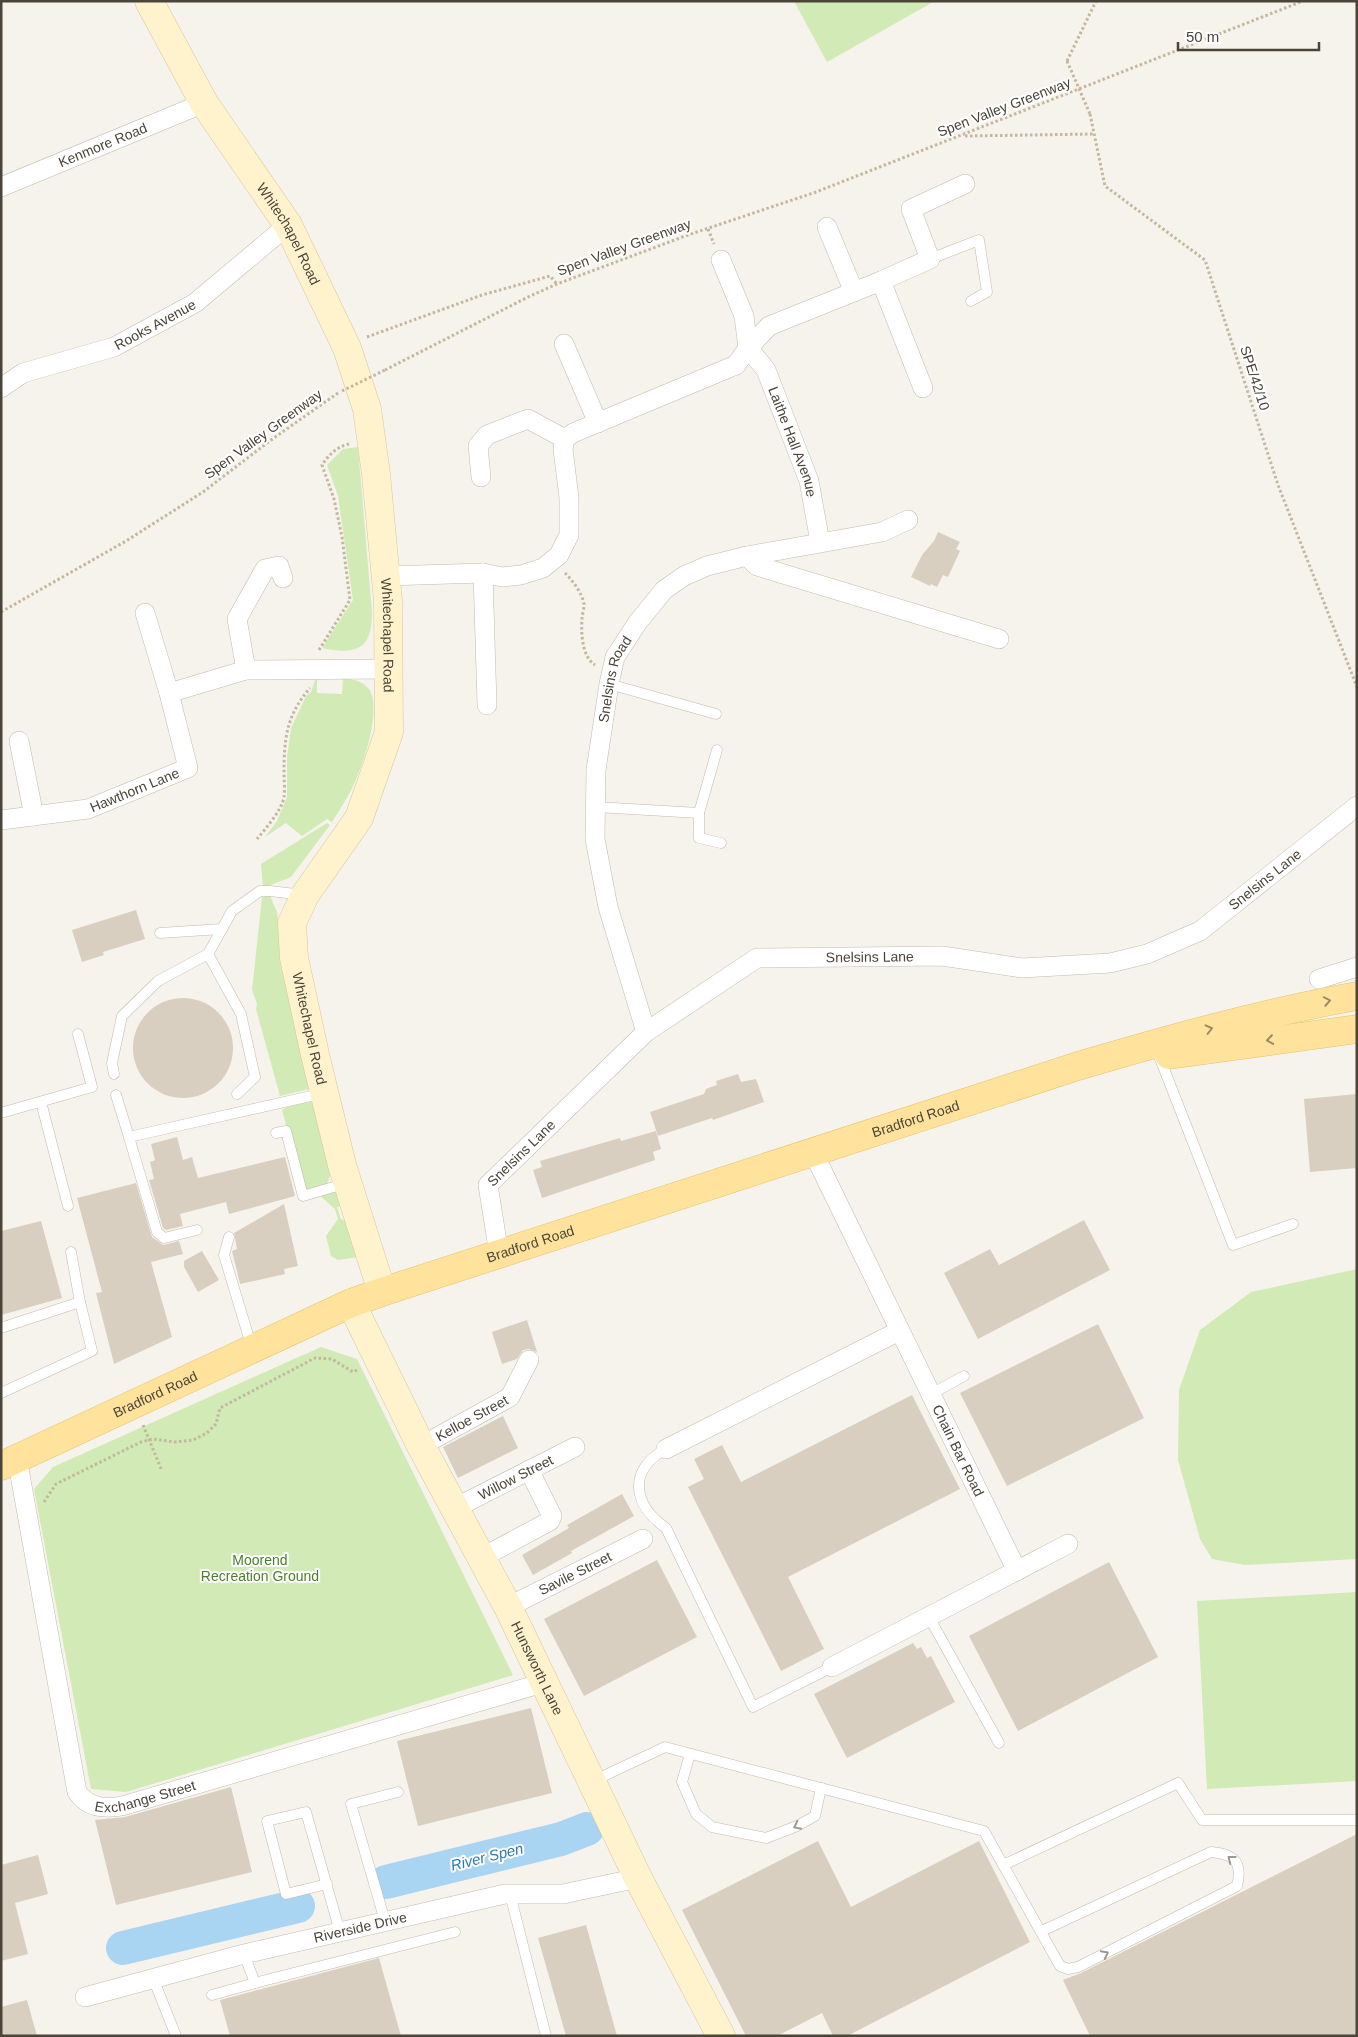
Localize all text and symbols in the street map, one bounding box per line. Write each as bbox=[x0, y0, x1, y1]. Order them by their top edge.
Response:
scale bar bbox=[1178, 20, 1319, 52]
text: 50 m bbox=[1186, 28, 1219, 45]
street label: Spen Valley Greenway bbox=[935, 74, 1073, 140]
street label: Kenmore Road bbox=[56, 120, 149, 170]
street label: Whitechapel Road bbox=[253, 180, 323, 287]
street label: Spen Valley Greenway bbox=[555, 215, 693, 279]
street label: Rooks Avenue bbox=[112, 296, 199, 353]
street label: SPE/42/10 bbox=[1237, 344, 1273, 413]
street label: Laithe Hall Avenue bbox=[765, 384, 820, 498]
street label: Spen Valley Greenway bbox=[201, 386, 325, 482]
street label: Whitechapel Road bbox=[378, 577, 397, 693]
street label: Snelsins Road bbox=[595, 633, 635, 724]
street label: Hawthorn Lane bbox=[88, 764, 182, 815]
street label: Snelsins Lane bbox=[1225, 846, 1304, 913]
street label: Snelsins Lane bbox=[826, 948, 914, 965]
street label: Whitechapel Road bbox=[289, 971, 330, 1086]
one-way arrow bbox=[1323, 997, 1331, 1007]
one-way arrow bbox=[1205, 1024, 1214, 1035]
one-way arrow bbox=[1265, 1034, 1273, 1045]
street label: Bradford Road bbox=[870, 1097, 961, 1140]
street label: Snelsins Lane bbox=[484, 1116, 558, 1189]
street label: Bradford Road bbox=[485, 1222, 576, 1266]
street label: Bradford Road bbox=[110, 1368, 200, 1421]
street label: Kelloe Street bbox=[433, 1392, 511, 1444]
street label: Chain Bar Road bbox=[929, 1402, 987, 1499]
street label: Willow Street bbox=[476, 1451, 556, 1503]
street label: Savile Street bbox=[536, 1548, 614, 1598]
park label: Moorend Recreation Ground bbox=[201, 1552, 319, 1584]
street label: Hunsworth Lane bbox=[508, 1619, 567, 1718]
street label: Exchange Street bbox=[93, 1777, 198, 1815]
one-way arrow bbox=[793, 1819, 802, 1830]
water label: River Spen bbox=[449, 1839, 525, 1874]
one-way arrow bbox=[1228, 1857, 1237, 1865]
street label: Riverside Drive bbox=[312, 1909, 409, 1946]
one-way arrow bbox=[1099, 1950, 1108, 1960]

